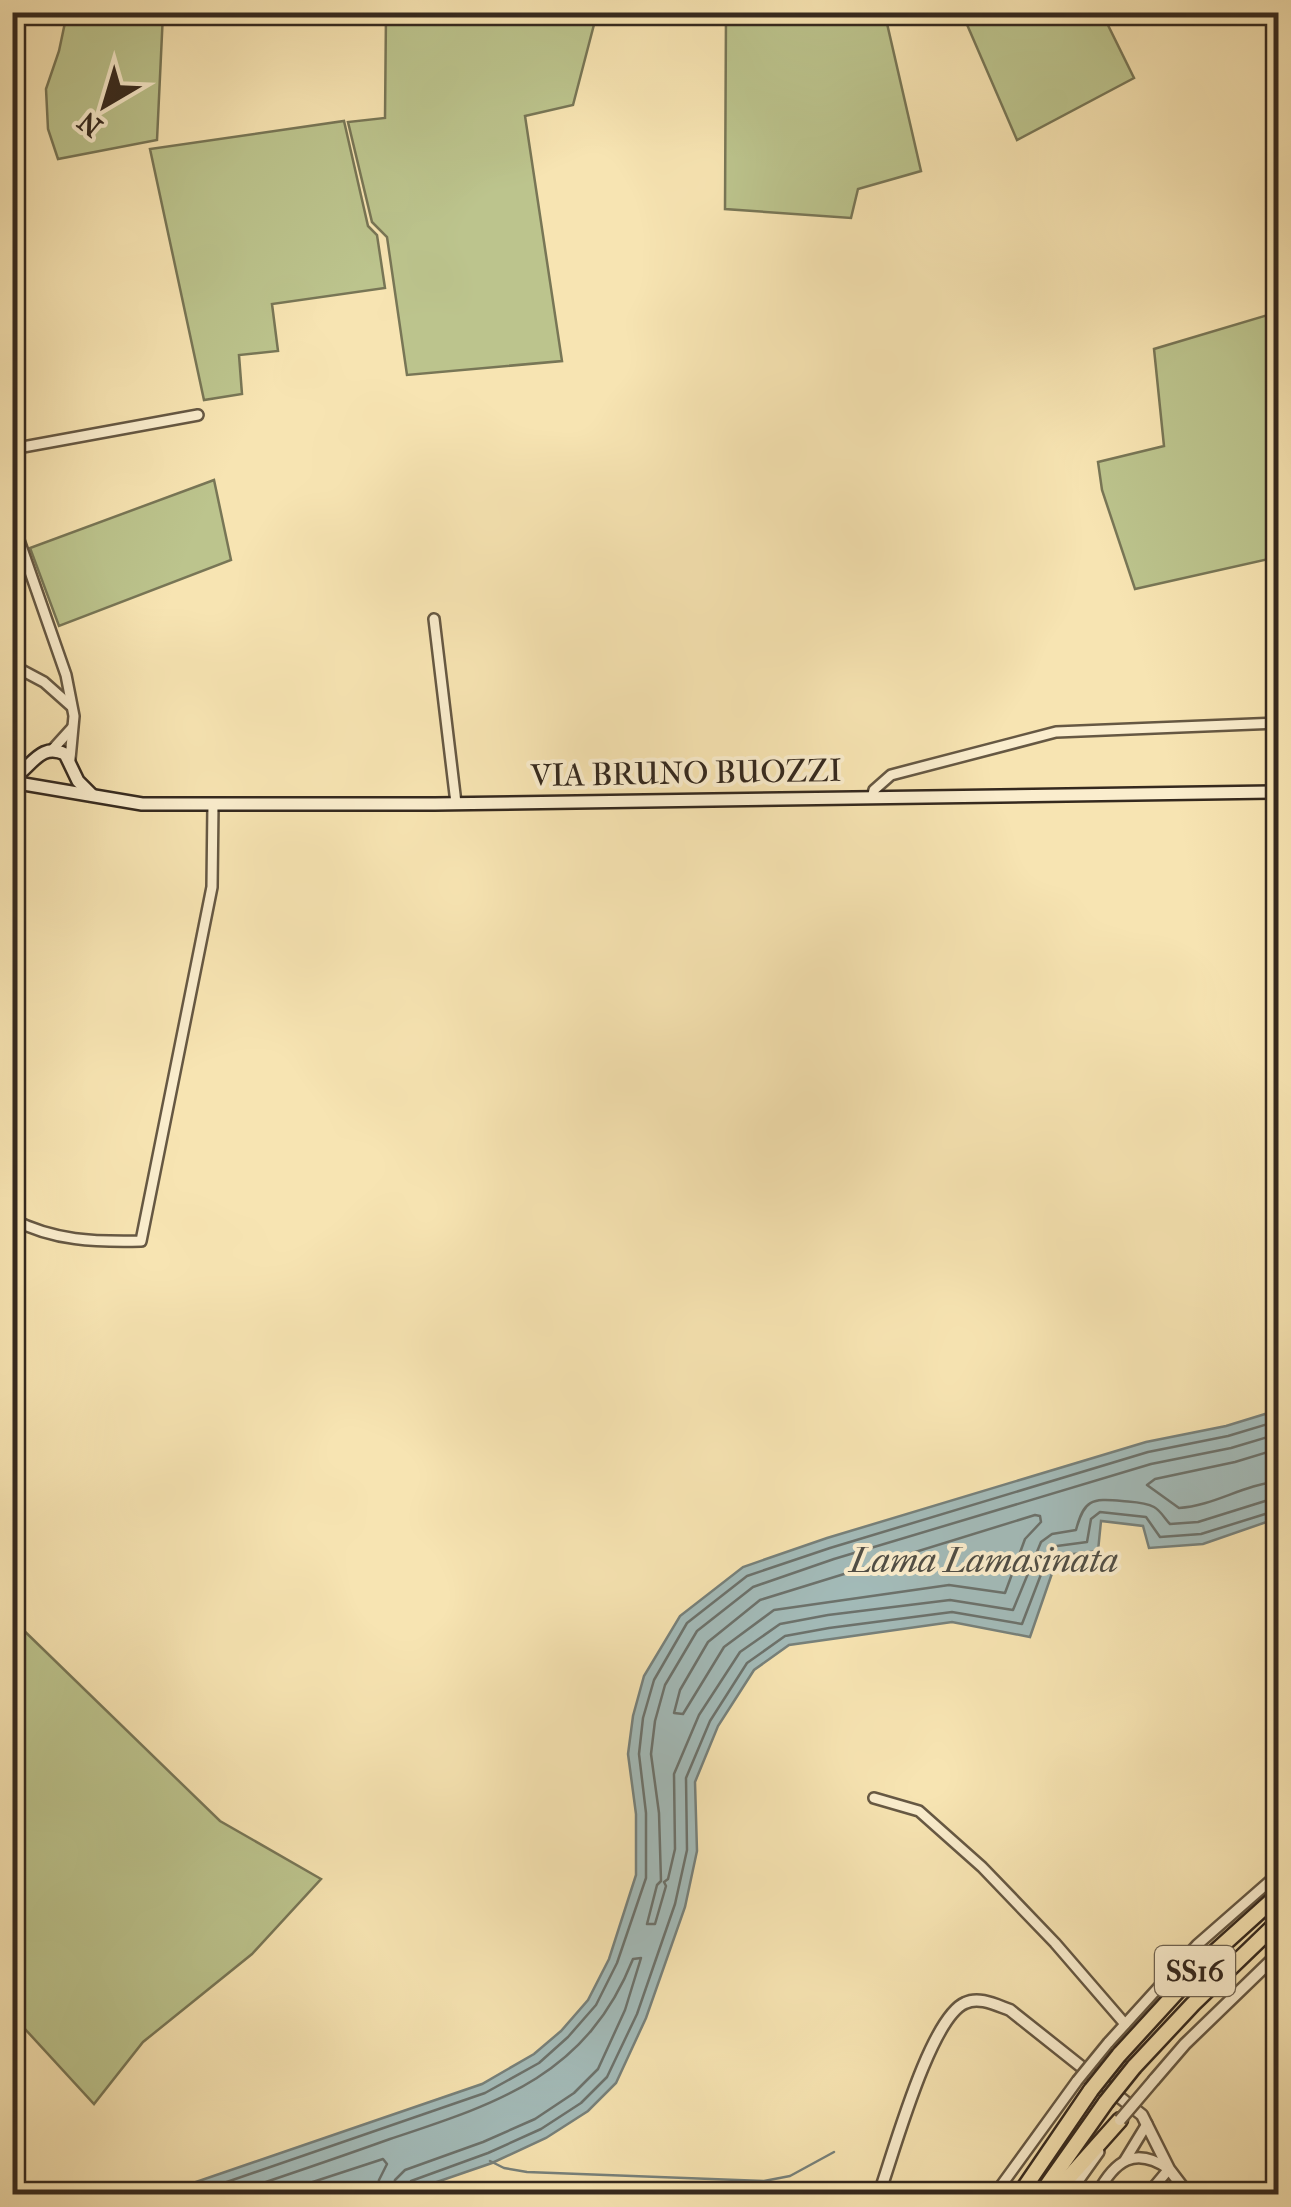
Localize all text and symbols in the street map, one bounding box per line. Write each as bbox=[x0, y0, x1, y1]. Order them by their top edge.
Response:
north arrow bbox=[55, 55, 155, 155]
text: N bbox=[71, 104, 108, 144]
street label: VIA BRUNO BUOZZI bbox=[529, 752, 842, 794]
water label: Lama Lamasinata bbox=[847, 1540, 1118, 1581]
road number: SS16 bbox=[1155, 1946, 1235, 1996]

